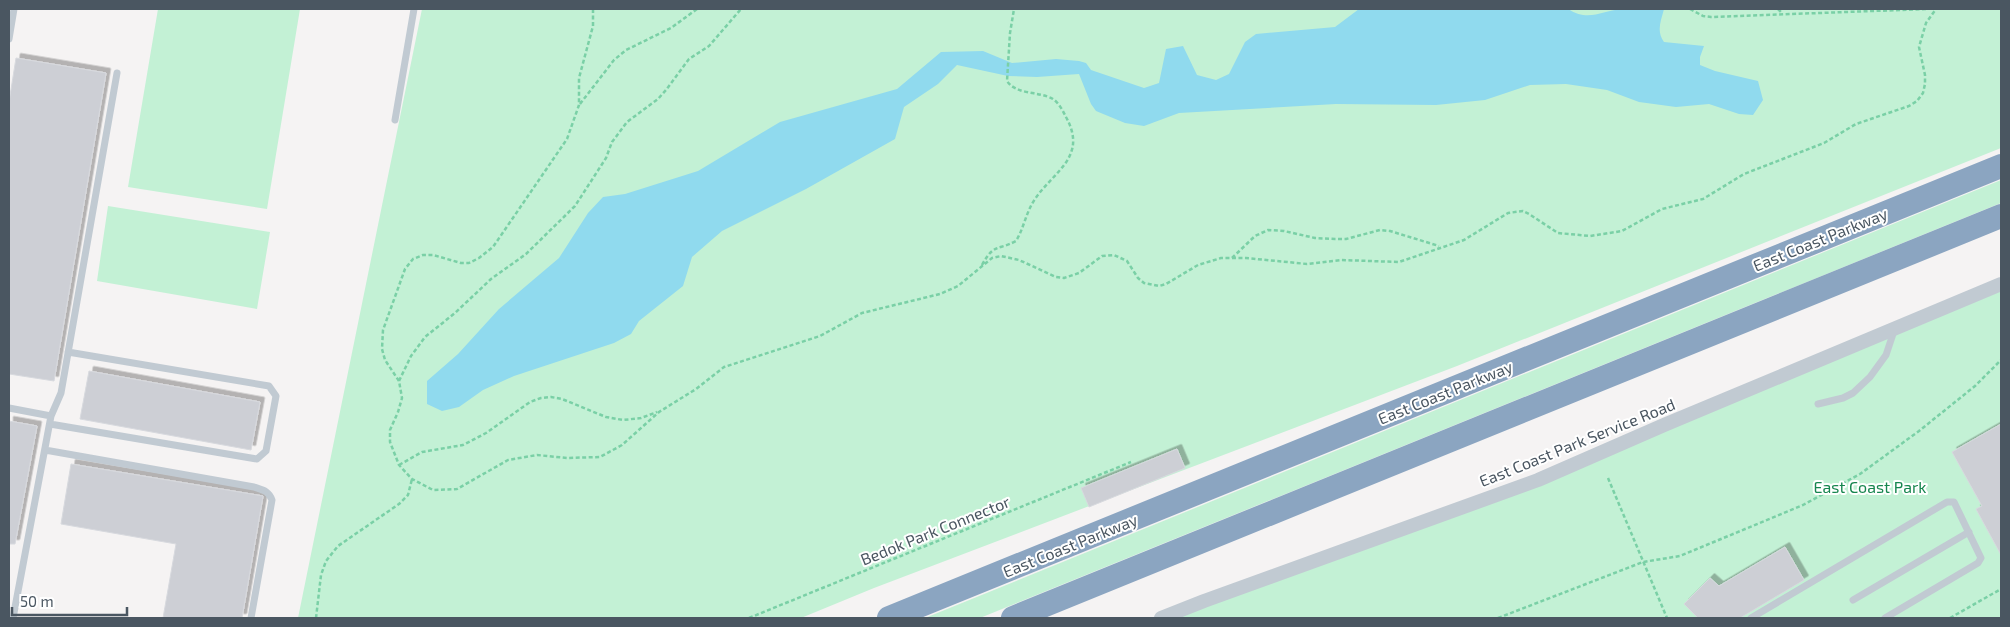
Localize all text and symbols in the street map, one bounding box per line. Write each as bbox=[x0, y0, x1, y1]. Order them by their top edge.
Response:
street label: East Coast Parkway bbox=[1750, 203, 1891, 275]
street label: East Coast Parkway bbox=[1375, 356, 1516, 428]
street label: East Coast Park Service Road bbox=[1476, 394, 1678, 490]
park label: East Coast Park bbox=[1813, 477, 1927, 496]
street label: Bedok Park Connector bbox=[858, 491, 1013, 569]
street label: East Coast Parkway bbox=[1000, 509, 1141, 581]
scale bar bbox=[12, 584, 128, 616]
text: 50 m bbox=[20, 592, 54, 610]

